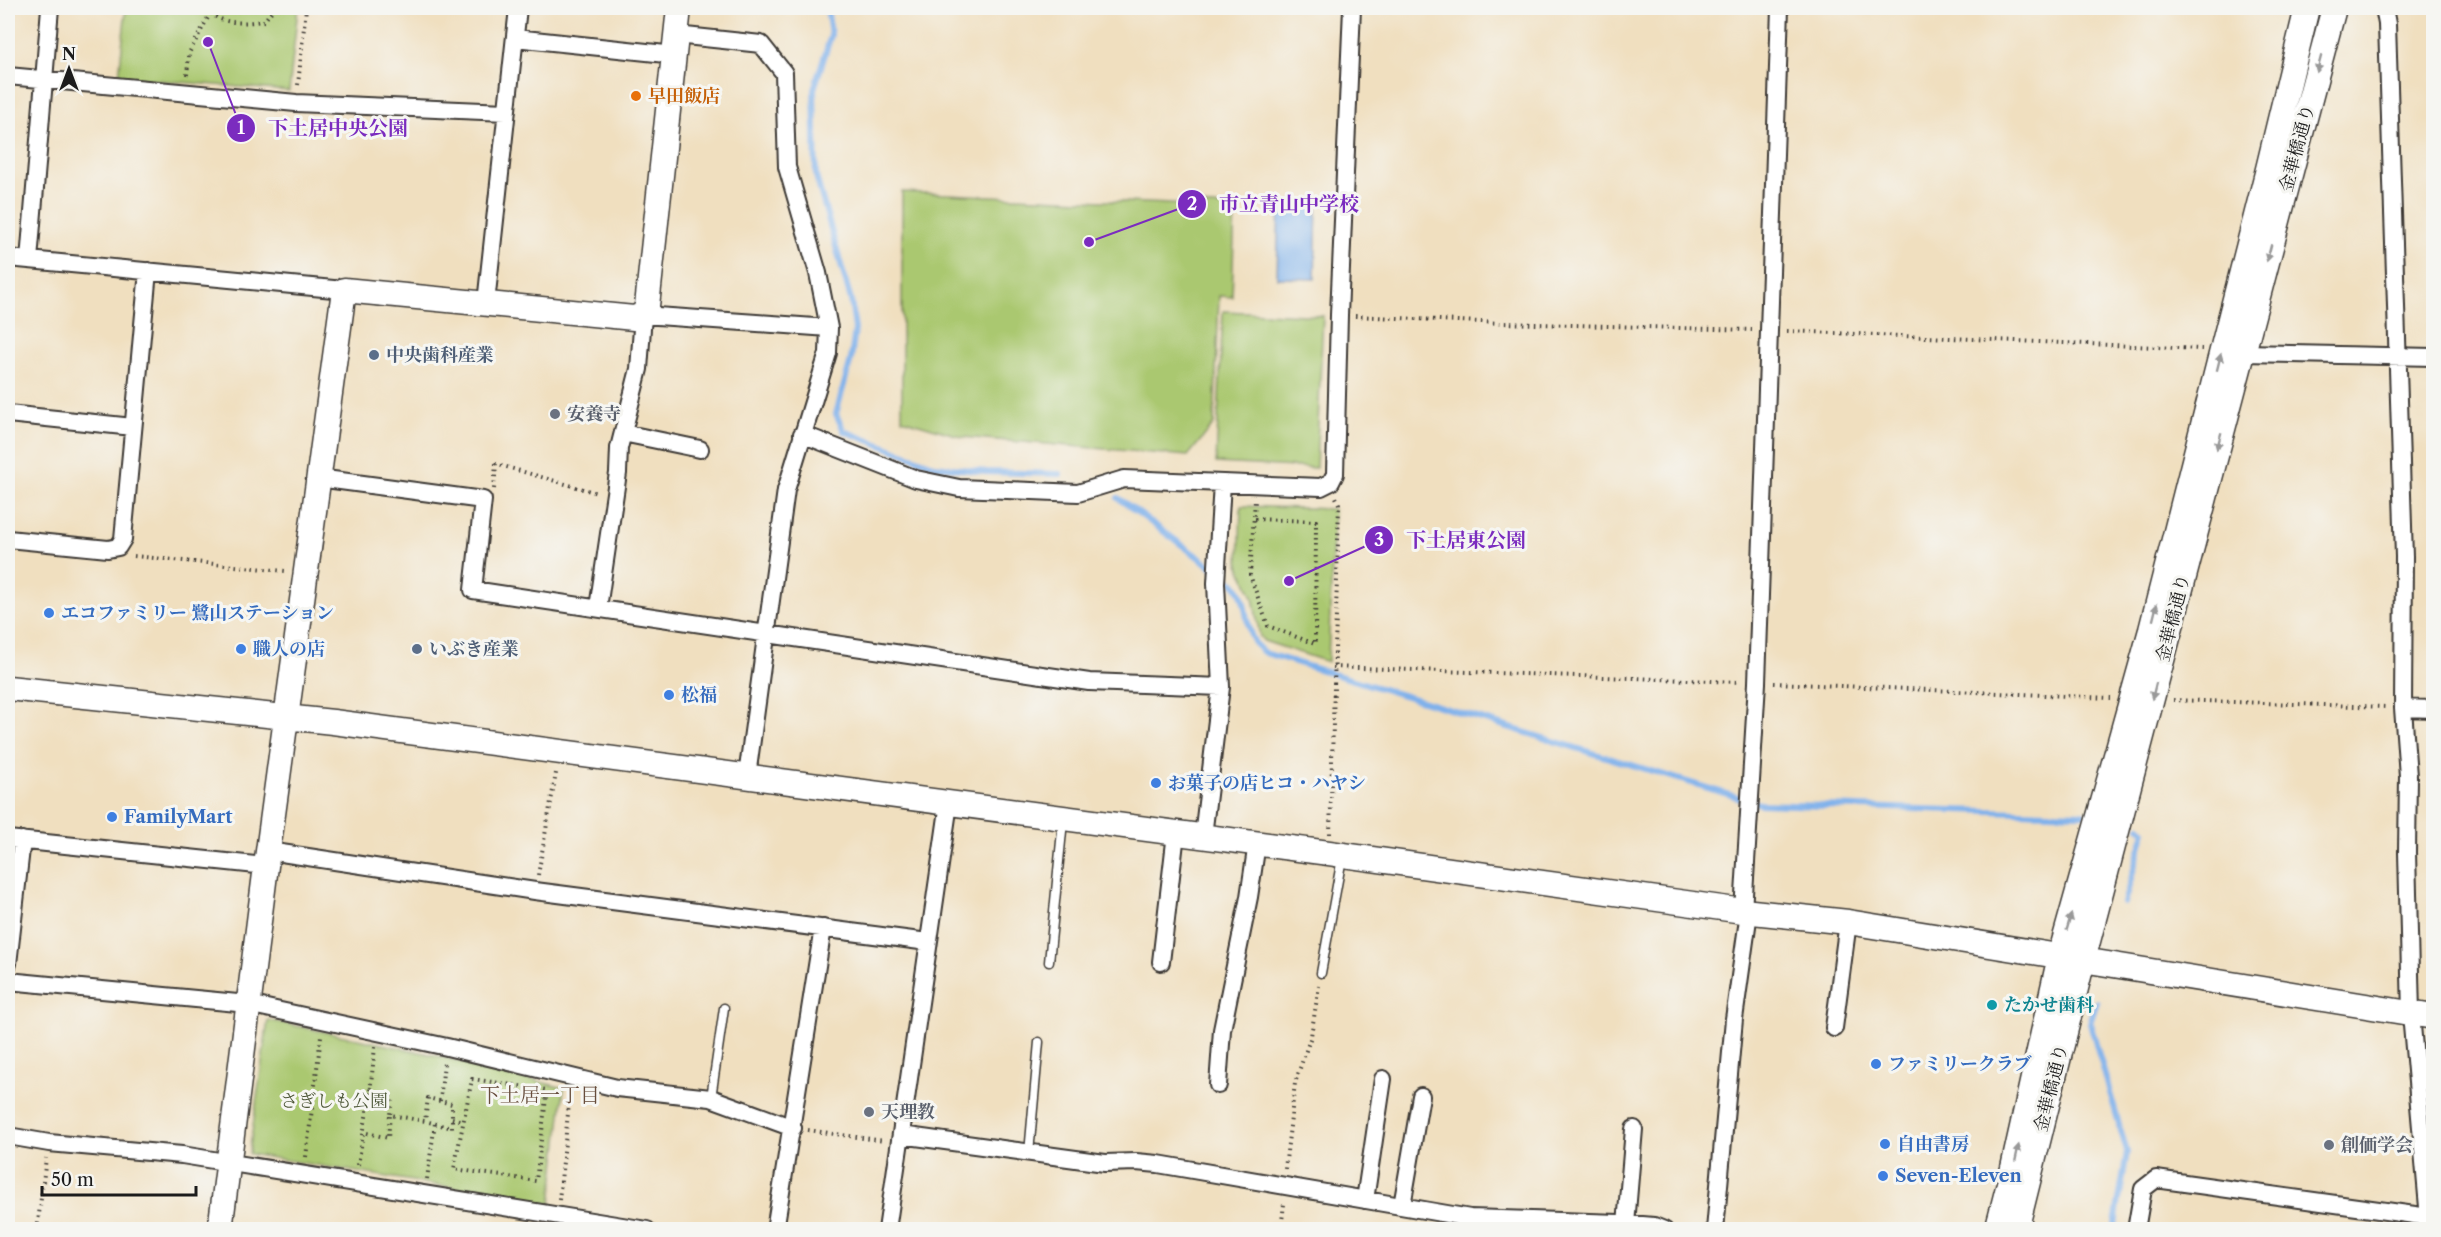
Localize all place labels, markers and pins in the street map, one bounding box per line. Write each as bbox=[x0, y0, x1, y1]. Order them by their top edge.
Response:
place label: 早田飯店 bbox=[648, 85, 720, 107]
marker: 早田飯店 bbox=[629, 89, 643, 103]
callout: 下土居中央公園 bbox=[226, 109, 420, 147]
callout: 市立青山中学校 bbox=[1177, 185, 1371, 223]
place label: 中央歯科産業 bbox=[386, 344, 494, 366]
marker: 中央歯科産業 bbox=[367, 348, 381, 362]
place label: 安養寺 bbox=[567, 403, 621, 425]
marker: 安養寺 bbox=[548, 407, 562, 421]
callout: 下土居東公園 bbox=[1364, 521, 1538, 559]
place label: エコファミリー 鷺山ステーション bbox=[61, 602, 334, 624]
marker: エコファミリー 鷺山ステーション bbox=[42, 606, 56, 620]
place label: 職人の店 bbox=[253, 638, 325, 660]
place label: いぶき産業 bbox=[429, 638, 519, 660]
marker: 職人の店 bbox=[234, 642, 248, 656]
marker: いぶき産業 bbox=[410, 642, 424, 656]
place label: 松福 bbox=[681, 684, 717, 706]
marker: 松福 bbox=[662, 688, 676, 702]
place label: お菓子の店ヒコ・ハヤシ bbox=[1168, 772, 1366, 794]
marker: お菓子の店ヒコ・ハヤシ bbox=[1149, 776, 1163, 790]
place label: FamilyMart bbox=[124, 806, 233, 828]
marker: FamilyMart bbox=[105, 810, 119, 824]
place label: たかせ歯科 bbox=[2004, 994, 2094, 1016]
marker: たかせ歯科 bbox=[1985, 998, 1999, 1012]
place label: ファミリークラブ bbox=[1888, 1053, 2032, 1075]
marker: ファミリークラブ bbox=[1869, 1057, 1883, 1071]
place label: 天理教 bbox=[881, 1101, 935, 1123]
marker: 天理教 bbox=[862, 1105, 876, 1119]
place label: 自由書房 bbox=[1897, 1133, 1969, 1155]
place label: 創価学会 bbox=[2341, 1134, 2413, 1156]
marker: 自由書房 bbox=[1878, 1137, 1892, 1151]
marker: 創価学会 bbox=[2322, 1138, 2336, 1152]
place label: Seven-Eleven bbox=[1895, 1165, 2023, 1187]
marker: Seven-Eleven bbox=[1876, 1169, 1890, 1183]

